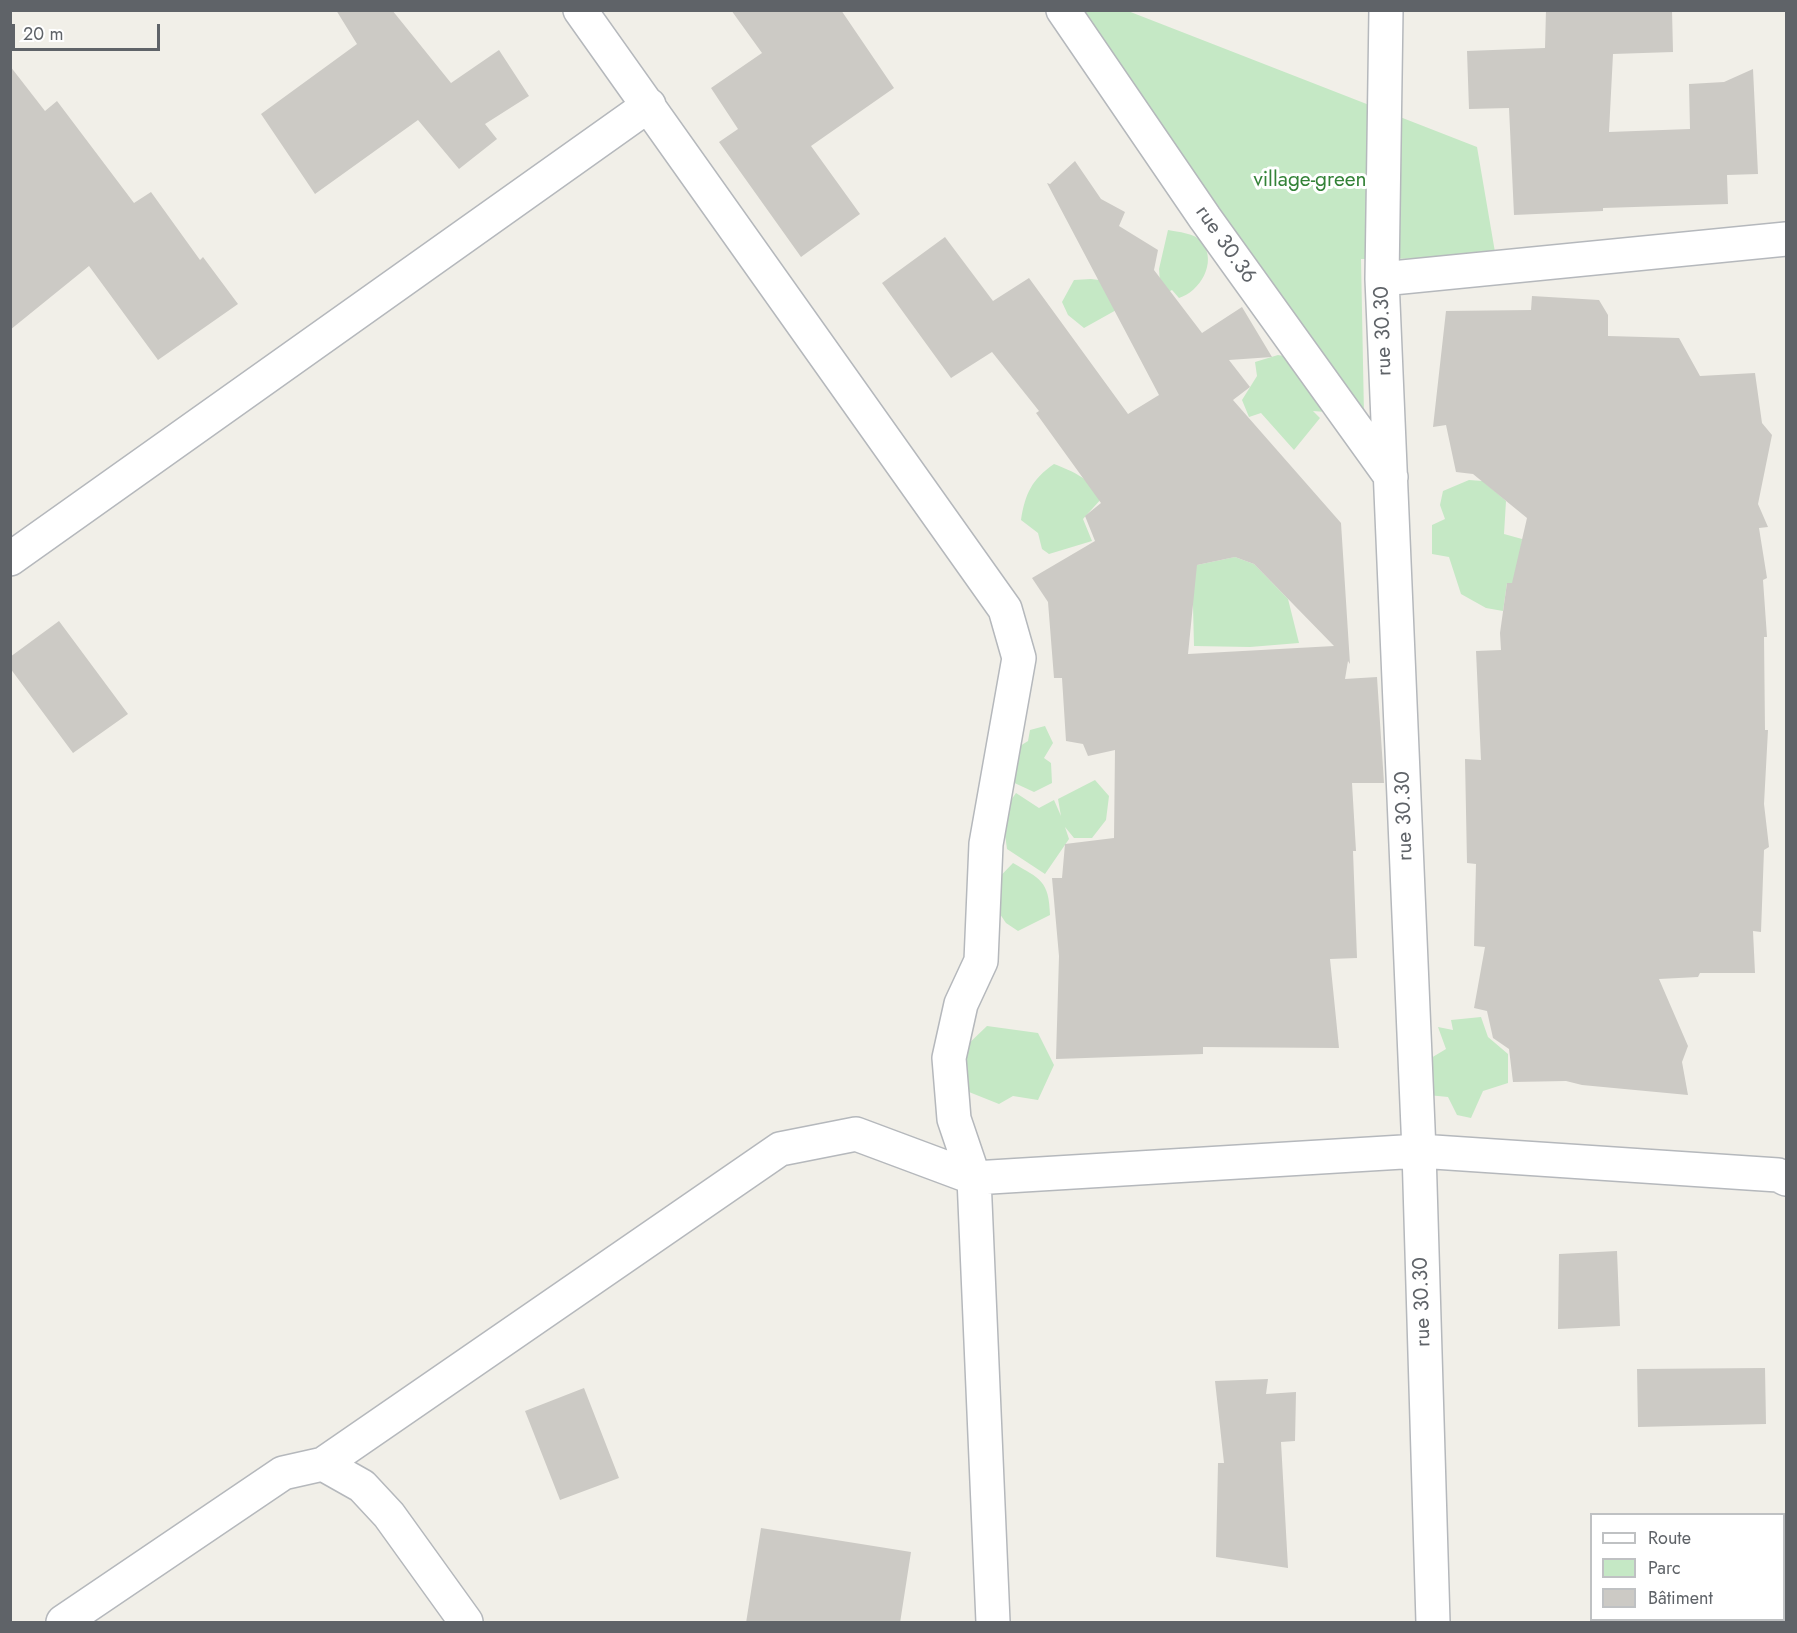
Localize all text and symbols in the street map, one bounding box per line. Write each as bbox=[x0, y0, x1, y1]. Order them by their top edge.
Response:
scale bar bbox=[15, 12, 164, 50]
text: 20 m bbox=[23, 21, 63, 47]
park label: village-green bbox=[1253, 168, 1367, 194]
street label: rue 30.36 bbox=[1189, 201, 1261, 289]
street label: rue 30.30 bbox=[1370, 286, 1398, 376]
street label: rue 30.30 bbox=[1391, 771, 1419, 861]
street label: rue 30.30 bbox=[1409, 1257, 1437, 1347]
legend bbox=[1590, 1513, 1785, 1621]
text: Route bbox=[1648, 1525, 1691, 1551]
text: Parc bbox=[1648, 1555, 1681, 1581]
text: Bâtiment bbox=[1648, 1585, 1713, 1611]

